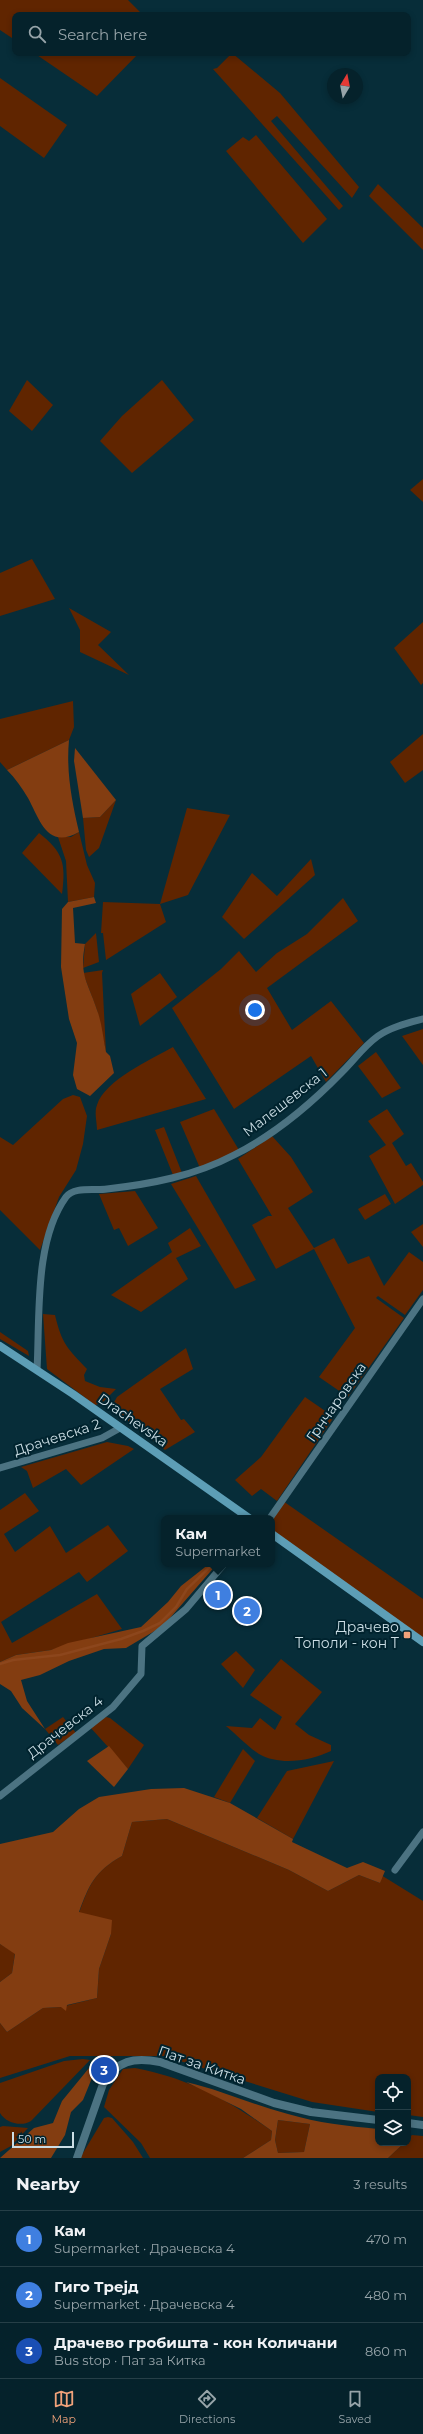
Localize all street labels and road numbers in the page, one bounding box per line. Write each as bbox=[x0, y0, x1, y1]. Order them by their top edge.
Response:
street label: Малешевска 1 bbox=[239, 1063, 331, 1141]
street label: Грнчаровска bbox=[302, 1359, 370, 1445]
street label: Drachevska bbox=[95, 1389, 171, 1451]
street label: Драчевска 2 bbox=[11, 1415, 103, 1459]
street label: Драчевска 4 bbox=[23, 1691, 107, 1762]
street label: Пат за Китка bbox=[156, 2042, 248, 2088]

